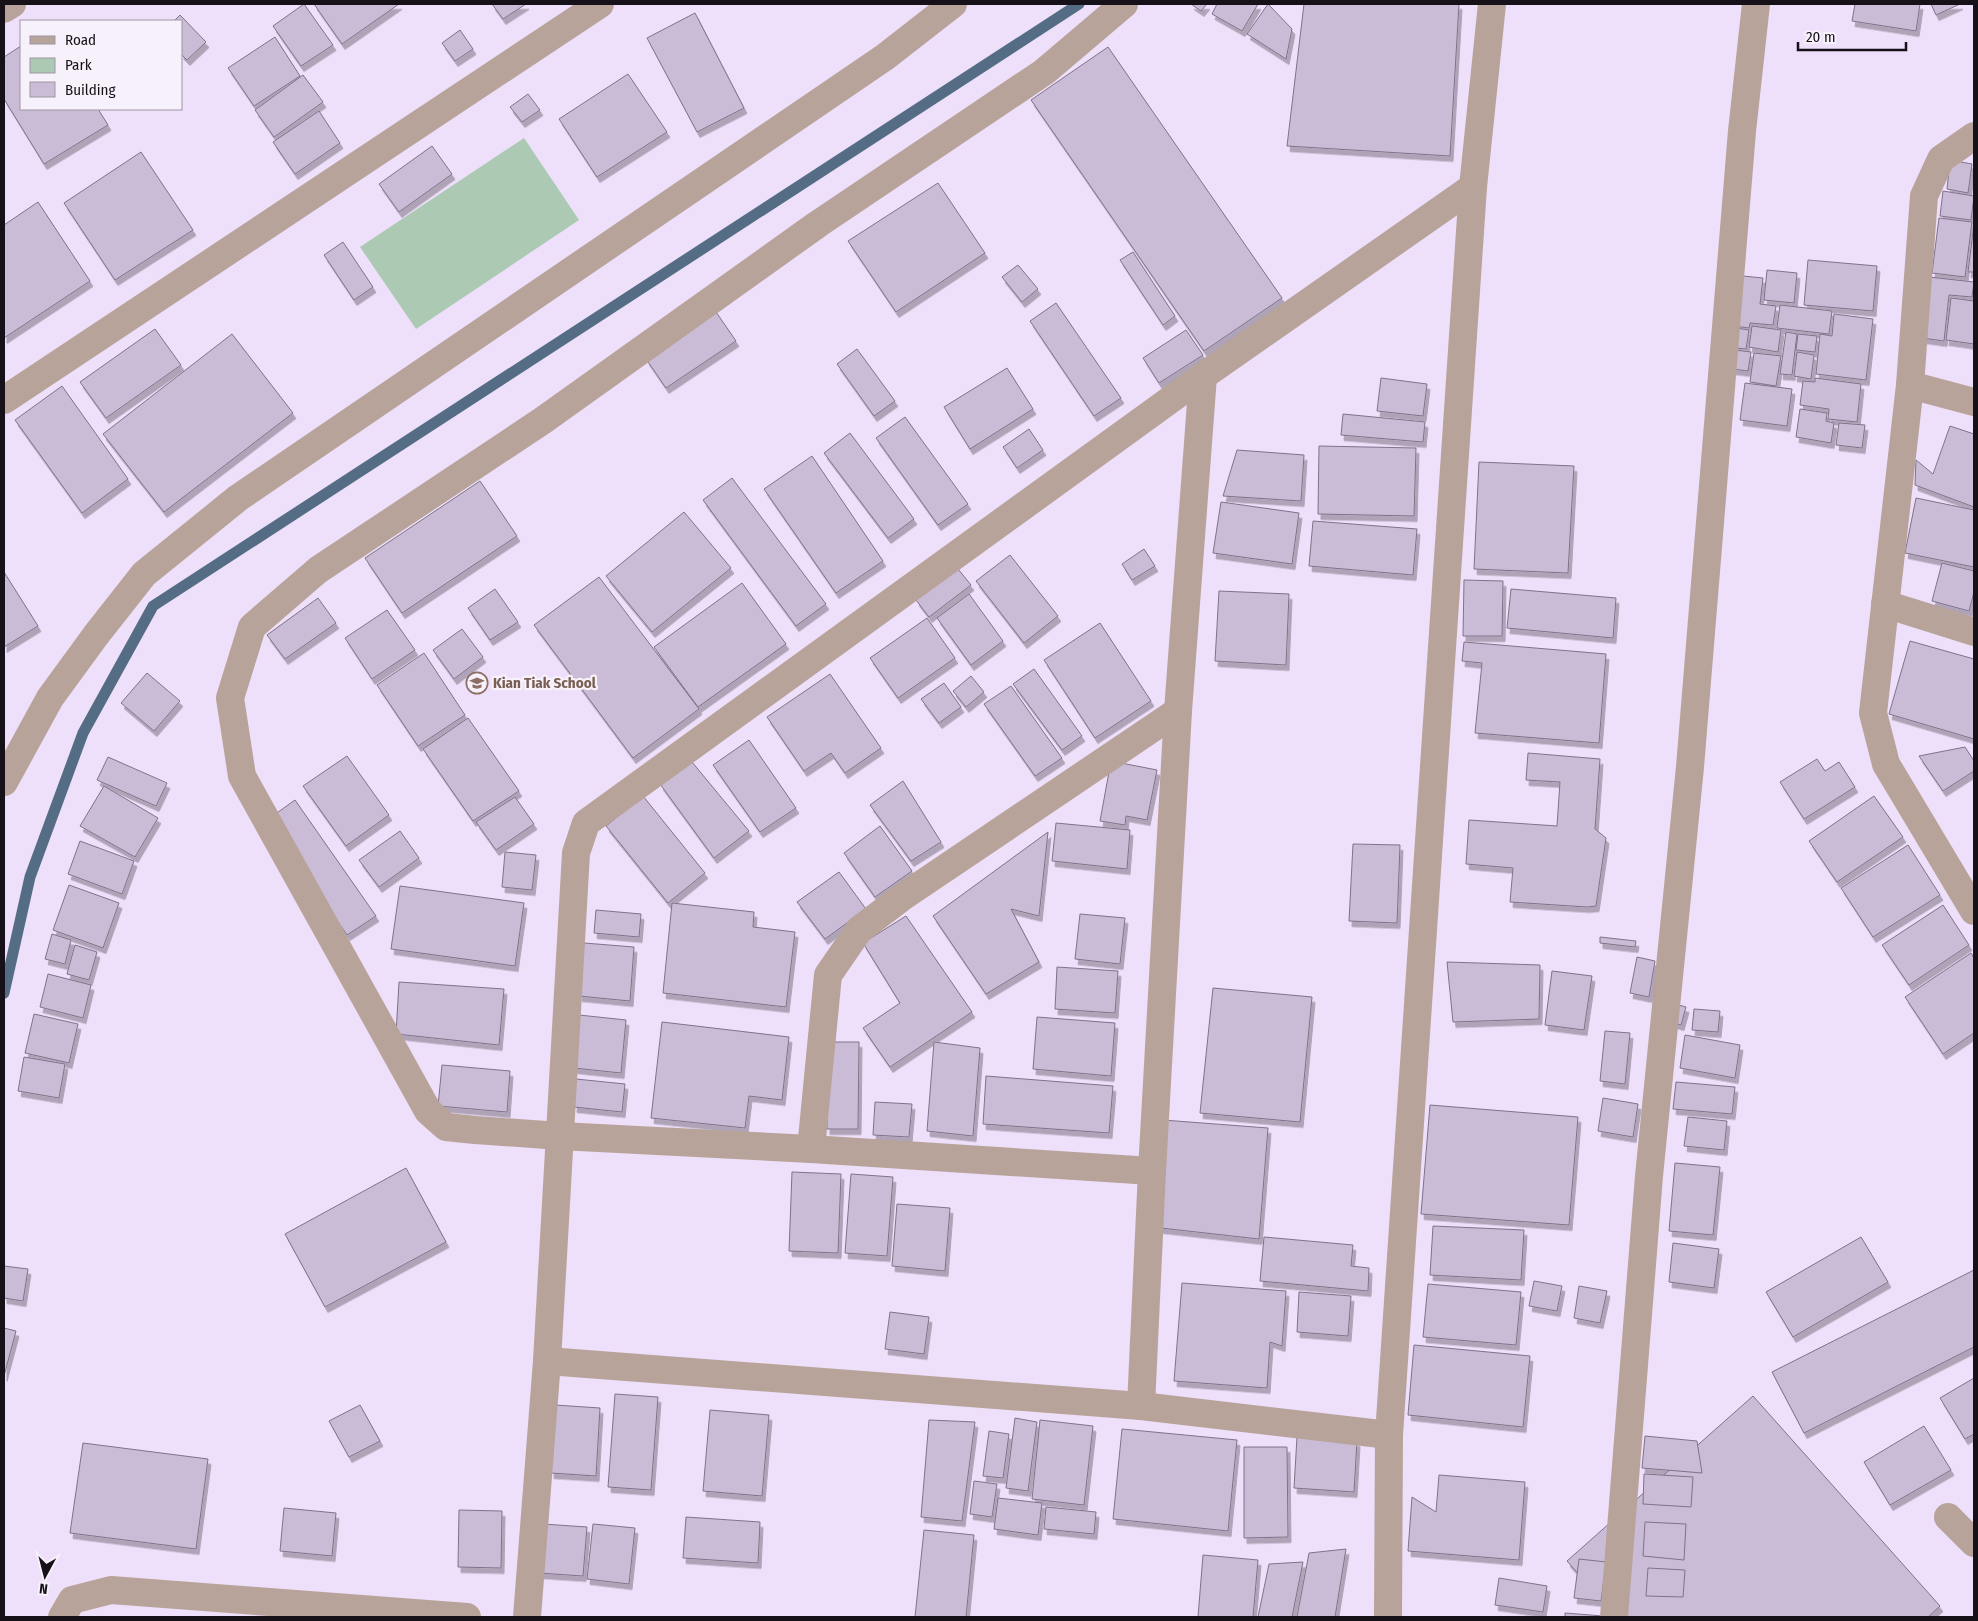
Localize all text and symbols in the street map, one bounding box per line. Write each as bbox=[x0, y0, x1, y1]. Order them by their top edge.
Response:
legend bbox=[20, 20, 182, 110]
scale bar bbox=[1798, 20, 1906, 52]
text: 20 m bbox=[1806, 28, 1836, 46]
text: Road bbox=[65, 31, 96, 49]
text: Park bbox=[65, 56, 92, 74]
text: Building bbox=[65, 81, 116, 99]
school or university icon: Kian Tiak School bbox=[465, 671, 489, 695]
place label: Kian Tiak School bbox=[493, 674, 597, 692]
north arrow bbox=[20, 1551, 70, 1601]
text: N bbox=[38, 1579, 49, 1597]

